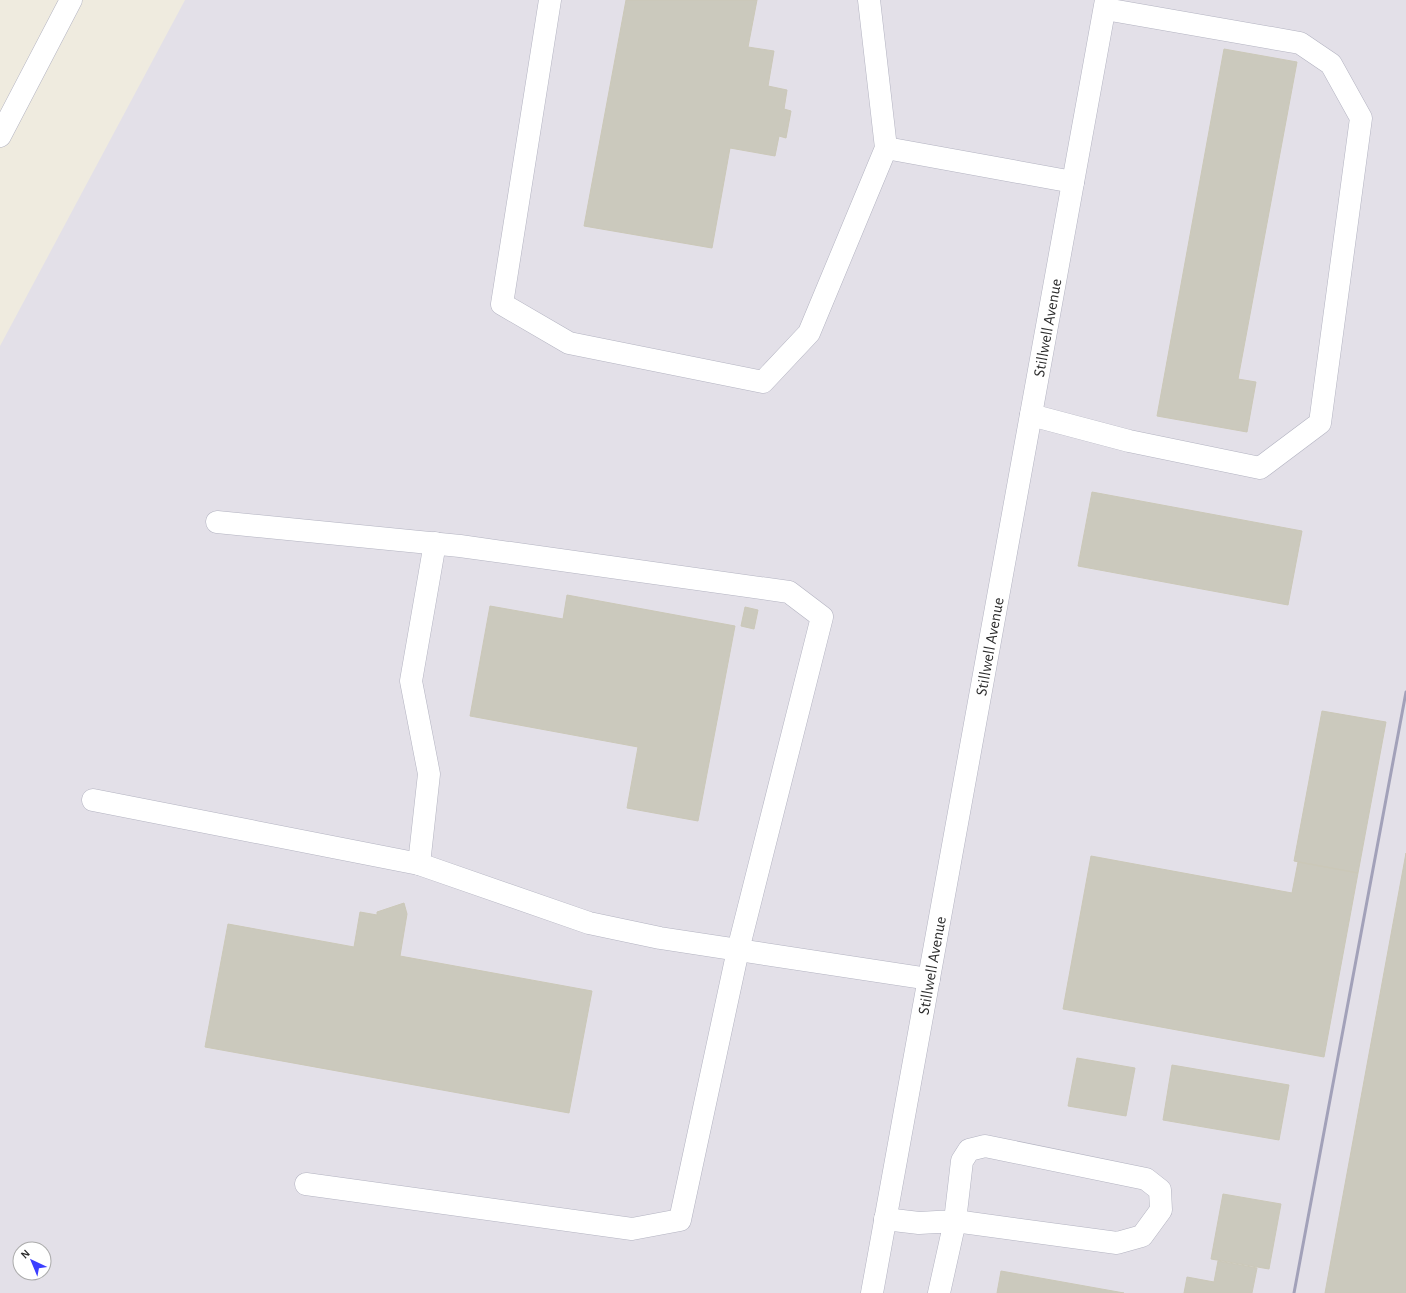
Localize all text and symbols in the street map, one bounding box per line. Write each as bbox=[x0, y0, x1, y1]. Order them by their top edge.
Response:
street label: Stillwell Avenue bbox=[1031, 277, 1064, 378]
street label: Stillwell Avenue bbox=[973, 596, 1007, 697]
street label: Stillwell Avenue bbox=[916, 915, 949, 1016]
north arrow bbox=[12, 1241, 52, 1281]
text: N bbox=[19, 1248, 32, 1261]

